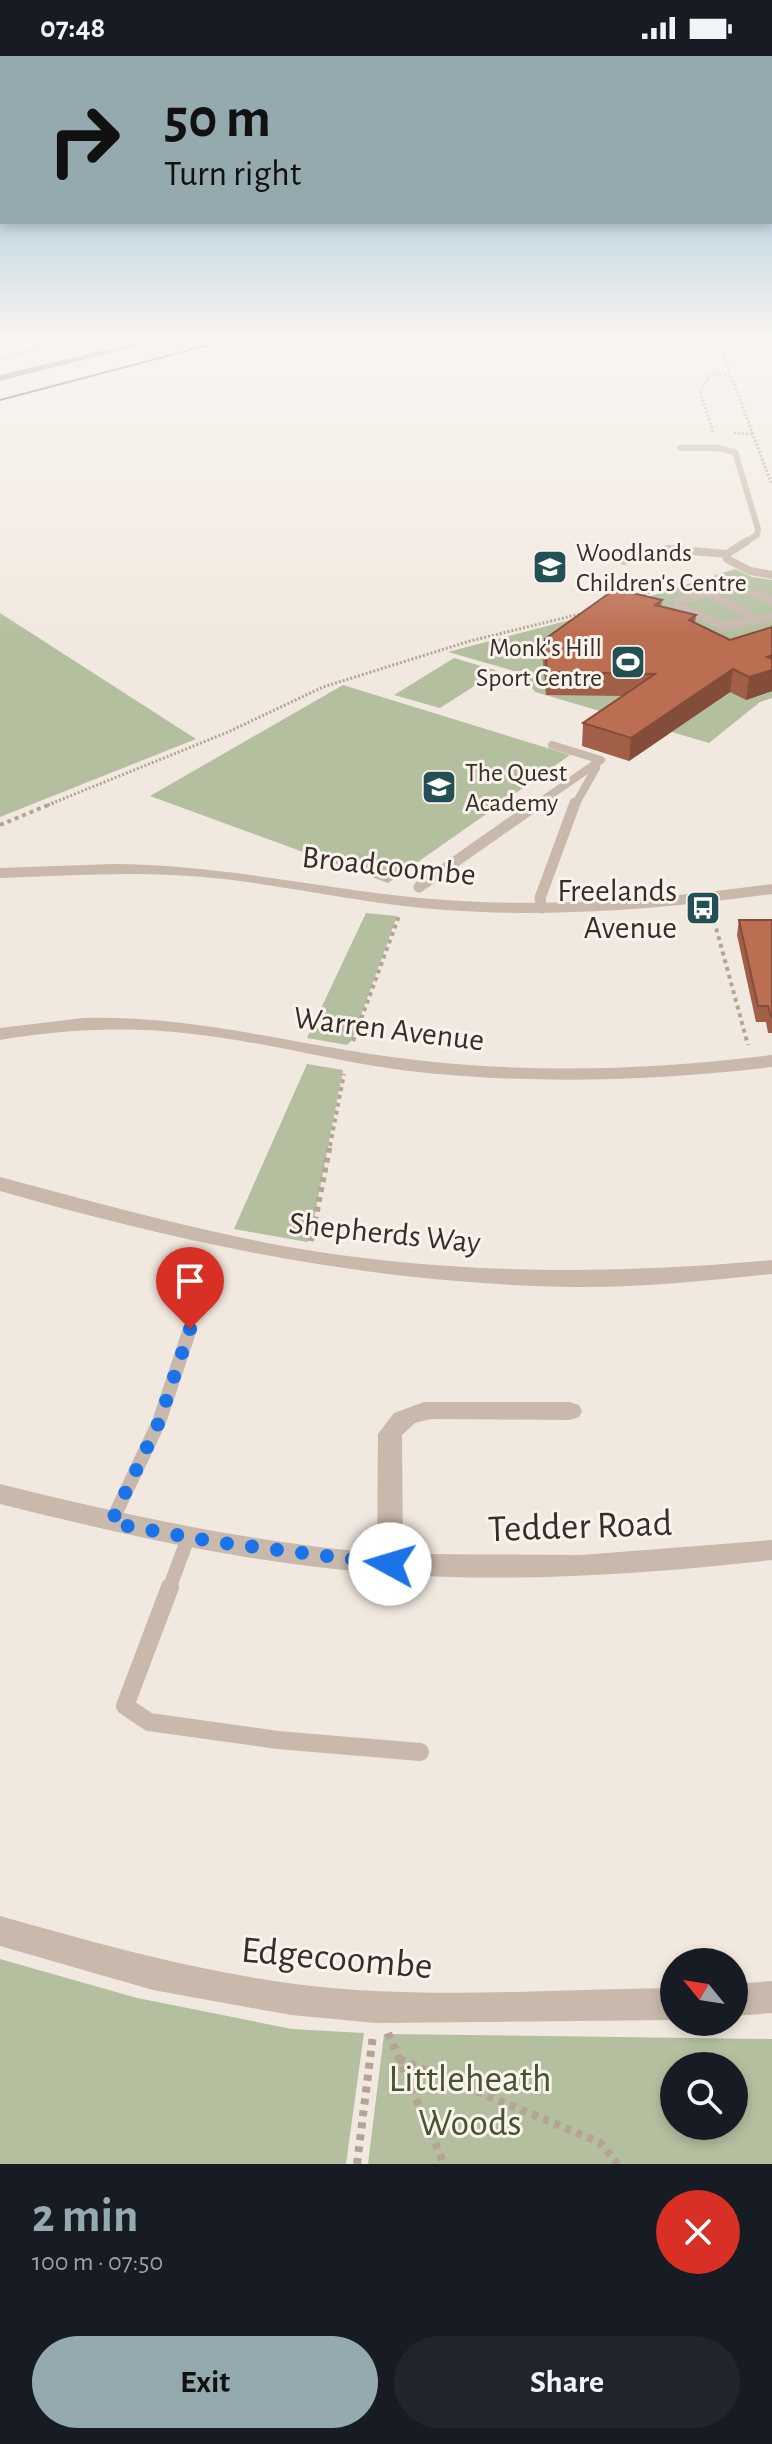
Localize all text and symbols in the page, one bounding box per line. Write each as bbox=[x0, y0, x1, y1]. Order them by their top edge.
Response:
text: 07:48 bbox=[40, 13, 105, 43]
icon: right bbox=[32, 88, 136, 192]
text: 50 m bbox=[164, 91, 271, 147]
text: Turn right bbox=[164, 156, 301, 192]
place label: Woodlands Children's Centre bbox=[576, 540, 747, 596]
school or university icon: Woodlands Children's Centre bbox=[531, 548, 569, 586]
place label: Monk's Hill Sport Centre bbox=[476, 635, 602, 691]
sports icon: Monk's Hill Sport Centre bbox=[609, 643, 647, 681]
place label: The Quest Academy bbox=[465, 760, 567, 816]
school or university icon: The Quest Academy bbox=[420, 768, 458, 806]
street label: Broadcoombe bbox=[300, 841, 477, 891]
place label: Freelands Avenue bbox=[557, 875, 677, 944]
bus stop icon: Freelands Avenue bbox=[684, 889, 722, 927]
street label: Warren Avenue bbox=[292, 1001, 486, 1057]
street label: Shepherds Way bbox=[287, 1207, 483, 1259]
pin bbox=[156, 1247, 224, 1329]
icon: arrive bbox=[168, 1259, 212, 1303]
street label: Tedder Road bbox=[487, 1505, 673, 1549]
position arrow bbox=[348, 1522, 432, 1606]
street label: Edgecoombe bbox=[240, 1932, 434, 1986]
north arrow bbox=[660, 1948, 748, 2036]
map controls bbox=[660, 1948, 748, 2140]
button: search bbox=[660, 2052, 748, 2140]
park label: Littleheath Woods bbox=[389, 2061, 551, 2143]
button: close bbox=[656, 2190, 740, 2274]
text: 2 min bbox=[32, 2193, 139, 2241]
text: 100 m · 07:50 bbox=[32, 2249, 163, 2275]
button: Exit bbox=[32, 2336, 378, 2428]
button: Share bbox=[394, 2336, 740, 2428]

